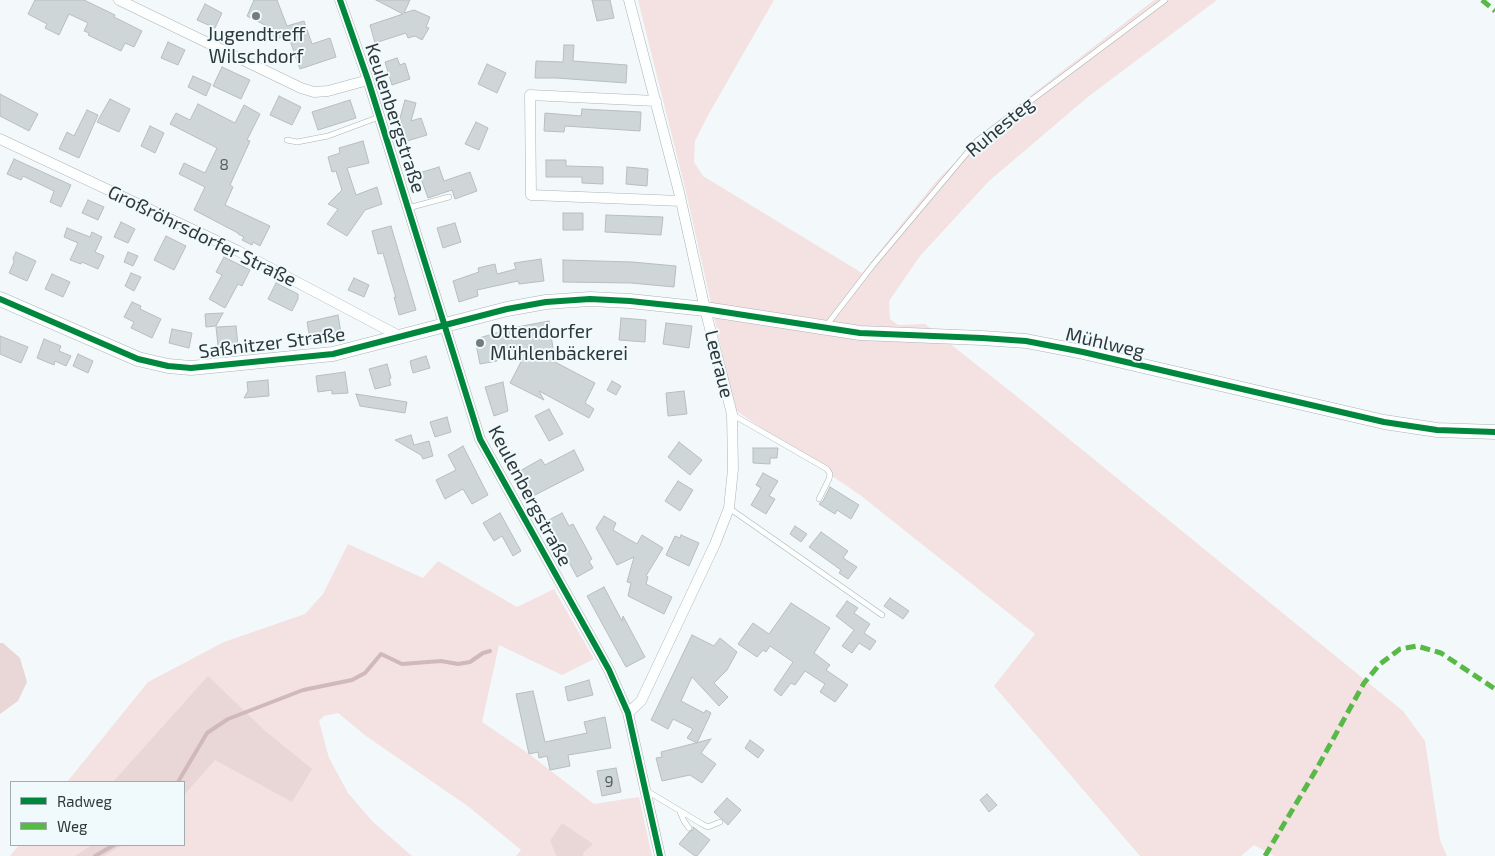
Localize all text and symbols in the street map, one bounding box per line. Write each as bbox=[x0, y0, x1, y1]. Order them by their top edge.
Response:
marker: Jugendtreff Wilschdorf bbox=[250, 10, 262, 22]
place label: Jugendtreff Wilschdorf bbox=[207, 24, 305, 68]
street label: Keulenbergstraße bbox=[360, 40, 430, 196]
street label: Ruhesteg bbox=[961, 92, 1039, 162]
house number: 8 bbox=[219, 155, 229, 175]
street label: Großröhrsdorfer Straße bbox=[104, 180, 300, 292]
place label: Ottendorfer Mühlenbäckerei bbox=[490, 321, 628, 365]
street label: Saßnitzer Straße bbox=[197, 323, 347, 363]
street label: Mühlweg bbox=[1063, 323, 1147, 363]
street label: Leeraue bbox=[700, 328, 738, 400]
marker: Ottendorfer Mühlenbäckerei bbox=[474, 337, 486, 349]
street label: Keulenbergstraße bbox=[483, 422, 577, 570]
house number: 9 bbox=[604, 772, 614, 792]
legend bbox=[10, 781, 185, 846]
text: Radweg bbox=[57, 792, 112, 810]
text: Weg bbox=[57, 817, 87, 835]

